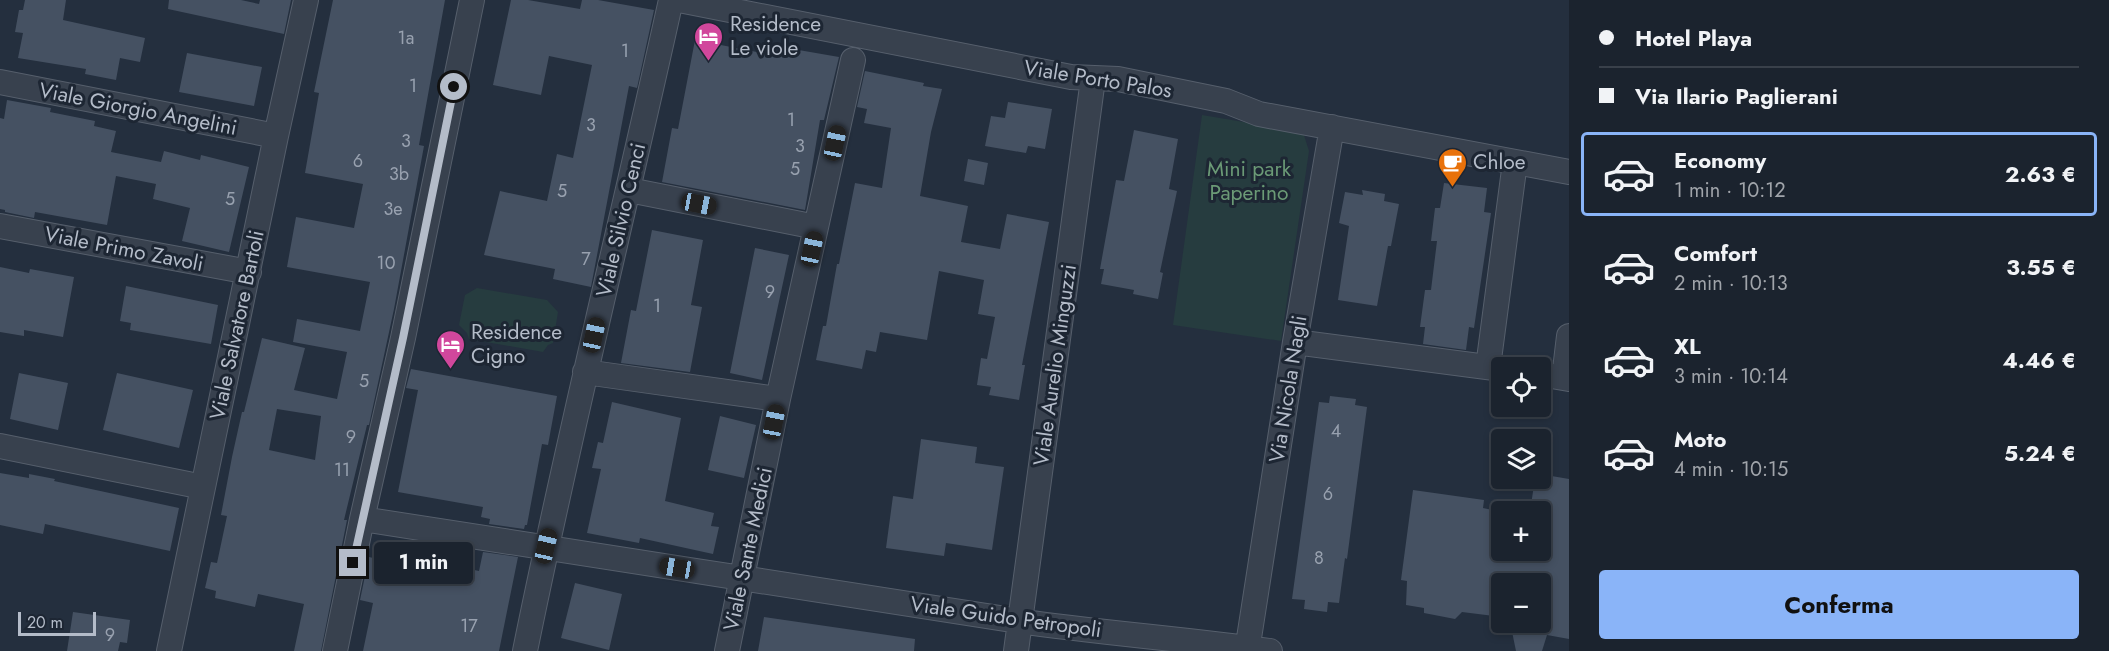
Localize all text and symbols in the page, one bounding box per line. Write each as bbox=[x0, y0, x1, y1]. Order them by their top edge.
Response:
place label: Residence Le viole bbox=[730, 9, 821, 63]
hotel icon: Residence Le viole bbox=[693, 20, 725, 62]
text: Hotel Playa bbox=[1635, 22, 1752, 54]
house number: 1a bbox=[398, 25, 414, 51]
house number: 1 bbox=[621, 38, 629, 64]
street label: Viale Porto Palos bbox=[1022, 52, 1174, 106]
house number: 1 bbox=[409, 73, 417, 99]
route start bbox=[440, 73, 467, 100]
street label: Viale Giorgio Angelini bbox=[36, 75, 240, 143]
text: Via Ilario Paglierani bbox=[1635, 80, 1838, 112]
house number: 1 bbox=[787, 107, 795, 133]
house number: 3 bbox=[586, 112, 596, 138]
car bbox=[822, 124, 848, 162]
house number: 3 bbox=[401, 128, 411, 154]
house number: 3 bbox=[795, 133, 805, 159]
street label: Viale Silvio Cenci bbox=[589, 140, 653, 300]
text: Economy bbox=[1674, 144, 1766, 176]
cafe icon: Chloe bbox=[1436, 146, 1468, 188]
place label: Chloe bbox=[1473, 147, 1526, 177]
icon: car bbox=[1602, 147, 1656, 201]
house number: 6 bbox=[353, 148, 363, 174]
park label: Mini park Paperino bbox=[1207, 154, 1292, 208]
house number: 5 bbox=[790, 156, 800, 182]
text: 2.63 € bbox=[2005, 158, 2076, 190]
house number: 3b bbox=[389, 161, 409, 187]
text: 1 min · 10:12 bbox=[1674, 176, 1786, 205]
house number: 5 bbox=[557, 178, 567, 204]
house number: 5 bbox=[225, 186, 235, 212]
car bbox=[680, 192, 718, 216]
house number: 3e bbox=[383, 196, 403, 222]
street label: Viale Primo Zavoli bbox=[42, 219, 206, 279]
street label: Viale Salvatore Bartoli bbox=[202, 227, 272, 423]
car bbox=[799, 230, 825, 268]
text: Comfort bbox=[1674, 237, 1757, 269]
icon: car bbox=[1602, 240, 1656, 294]
house number: 7 bbox=[581, 246, 591, 272]
house number: 10 bbox=[377, 250, 396, 276]
text: 3.55 € bbox=[2006, 251, 2076, 283]
street label: Viale Aurelio Minguzzi bbox=[1026, 262, 1084, 468]
text: 2 min · 10:13 bbox=[1674, 269, 1788, 298]
house number: 9 bbox=[765, 279, 775, 305]
house number: 1 bbox=[653, 293, 661, 319]
street label: Via Nicola Nagli bbox=[1262, 313, 1314, 465]
car bbox=[581, 316, 607, 354]
place label: Residence Cigno bbox=[471, 317, 562, 371]
hotel icon: Residence Cigno bbox=[434, 328, 466, 370]
text: XL bbox=[1674, 330, 1701, 362]
icon: car bbox=[1602, 333, 1656, 387]
text: 4.46 € bbox=[2002, 344, 2076, 376]
map controls bbox=[1491, 357, 1551, 633]
button: locate bbox=[1491, 357, 1551, 417]
text: 3 min · 10:14 bbox=[1674, 362, 1788, 391]
house number: 5 bbox=[359, 368, 369, 394]
car bbox=[762, 403, 786, 441]
house number: 4 bbox=[1331, 418, 1341, 444]
text: Moto bbox=[1674, 423, 1727, 455]
house number: 9 bbox=[346, 424, 356, 450]
icon: car bbox=[1602, 426, 1656, 480]
button: layers bbox=[1491, 429, 1551, 489]
text: 5.24 € bbox=[2004, 437, 2076, 469]
text: 4 min · 10:15 bbox=[1674, 455, 1788, 484]
house number: 11 bbox=[334, 457, 350, 483]
street label: Viale Sante Medici bbox=[716, 464, 780, 634]
house number: 6 bbox=[1323, 481, 1333, 507]
button: + bbox=[1491, 501, 1551, 561]
car bbox=[533, 526, 559, 566]
callout: 1 min bbox=[374, 542, 473, 584]
house number: 8 bbox=[1314, 545, 1324, 571]
text: 1 min bbox=[399, 548, 448, 577]
route end bbox=[339, 549, 366, 576]
car bbox=[658, 556, 696, 580]
button: Conferma bbox=[1599, 570, 2079, 639]
button: − bbox=[1491, 573, 1551, 633]
street label: Viale Guido Petropoli bbox=[909, 589, 1103, 645]
scale bar bbox=[18, 609, 96, 636]
text: 20 m bbox=[27, 611, 63, 634]
house number: 17 bbox=[460, 613, 478, 639]
house number: 9 bbox=[105, 622, 115, 648]

